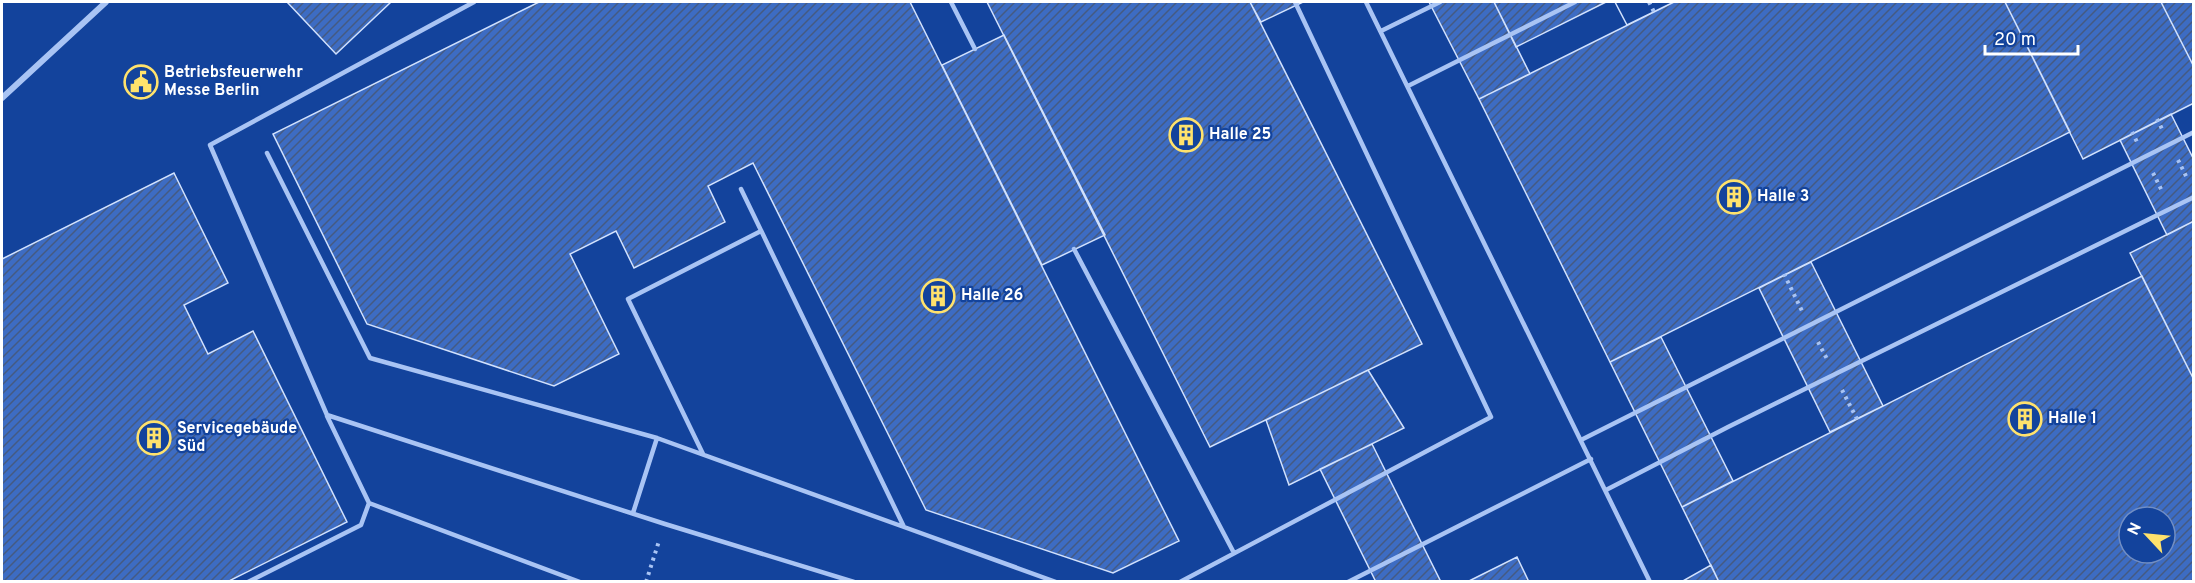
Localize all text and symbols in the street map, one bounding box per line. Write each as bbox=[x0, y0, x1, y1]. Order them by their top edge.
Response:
scale bar bbox=[1985, 18, 2078, 56]
text: 20 m bbox=[1994, 29, 2036, 52]
place label: Betriebsfeuerwehr Messe Berlin bbox=[164, 63, 303, 101]
public building icon: Betriebsfeuerwehr Messe Berlin bbox=[123, 64, 159, 100]
building icon: Halle 25 bbox=[1168, 117, 1204, 153]
place label: Halle 25 bbox=[1209, 125, 1271, 145]
building icon: Halle 3 bbox=[1716, 179, 1752, 215]
place label: Halle 3 bbox=[1757, 187, 1809, 207]
building icon: Halle 26 bbox=[920, 278, 956, 314]
place label: Halle 26 bbox=[961, 286, 1023, 306]
building icon: Halle 1 bbox=[2007, 401, 2043, 437]
place label: Halle 1 bbox=[2048, 409, 2097, 429]
place label: Servicegebäude Süd bbox=[177, 419, 297, 457]
building icon: Servicegebäude Süd bbox=[136, 420, 172, 456]
north arrow bbox=[2117, 505, 2177, 565]
text: N bbox=[2124, 520, 2147, 539]

